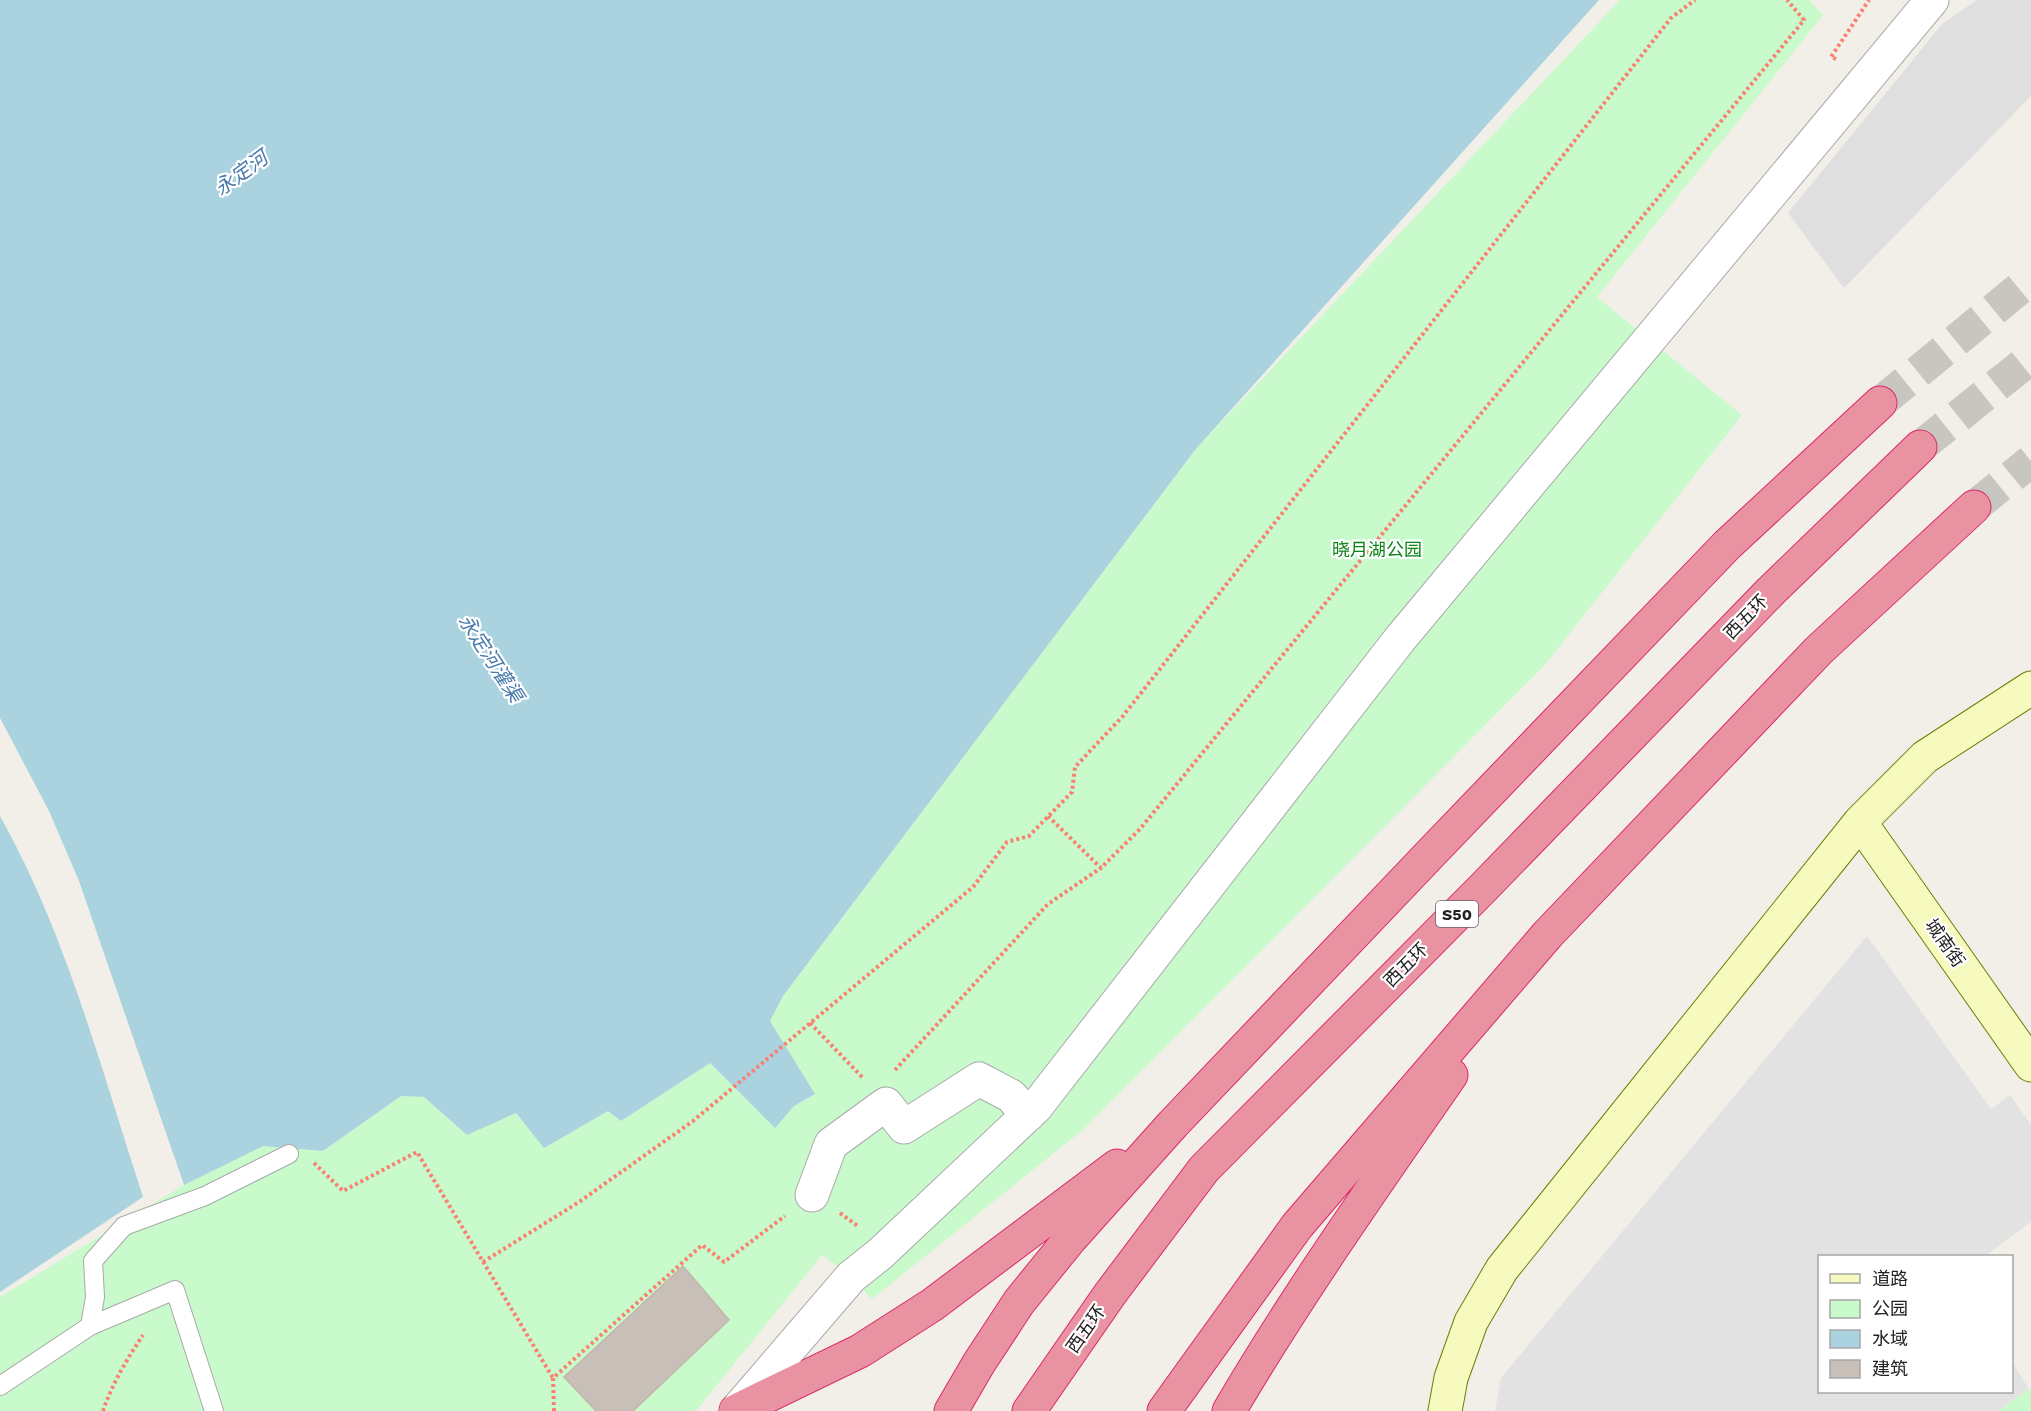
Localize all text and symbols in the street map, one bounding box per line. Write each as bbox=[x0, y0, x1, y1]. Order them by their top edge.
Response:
water label: 永定河 bbox=[210, 143, 276, 200]
park label: 晓月湖公园 bbox=[1332, 539, 1422, 560]
street label: 西五环 bbox=[1719, 590, 1772, 643]
water label: 永定河灌渠 bbox=[454, 610, 530, 709]
road number: S50 bbox=[1436, 901, 1478, 927]
street label: 城南街 bbox=[1921, 915, 1969, 971]
street label: 西五环 bbox=[1379, 938, 1432, 991]
legend bbox=[1818, 1255, 2013, 1393]
text: 道路 bbox=[1872, 1268, 1908, 1289]
text: 公园 bbox=[1872, 1298, 1908, 1319]
street label: 西五环 bbox=[1062, 1301, 1110, 1357]
text: 水域 bbox=[1872, 1328, 1908, 1349]
text: 建筑 bbox=[1872, 1358, 1908, 1379]

